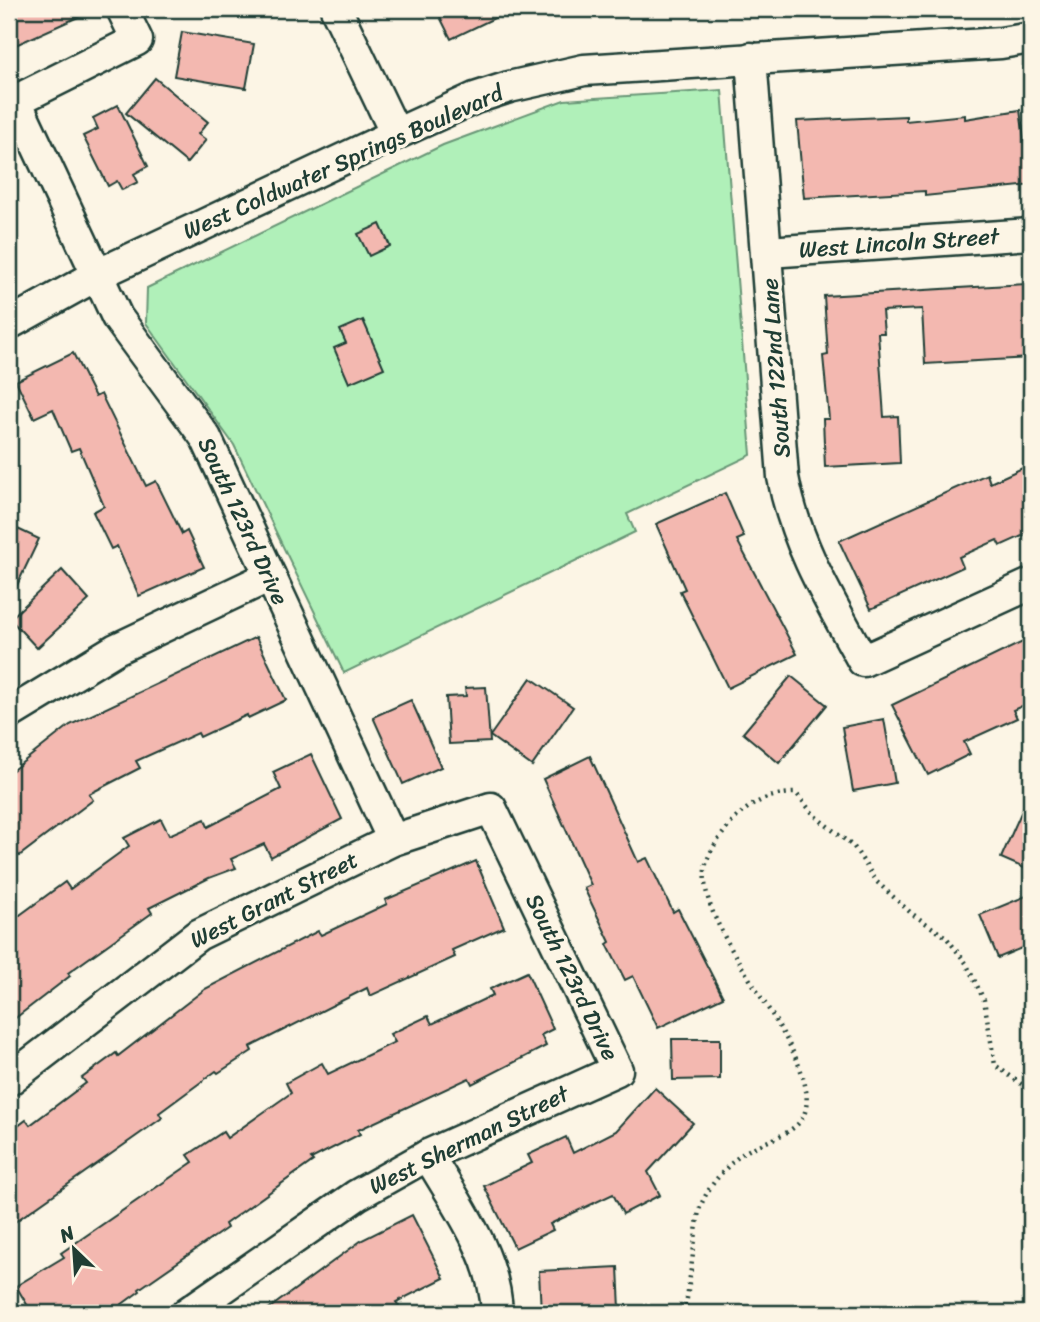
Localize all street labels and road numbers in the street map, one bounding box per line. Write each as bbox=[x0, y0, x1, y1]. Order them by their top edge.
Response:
street label: West Coldwater Springs Boulevard bbox=[176, 72, 512, 251]
street label: West Lincoln Street bbox=[798, 215, 1002, 270]
street label: South 122nd Lane bbox=[749, 277, 803, 459]
street label: South 123rd Drive bbox=[186, 430, 300, 612]
street label: West Grant Street bbox=[182, 840, 366, 960]
street label: South 123rd Drive bbox=[514, 886, 630, 1068]
street label: West Sherman Street bbox=[362, 1073, 578, 1206]

